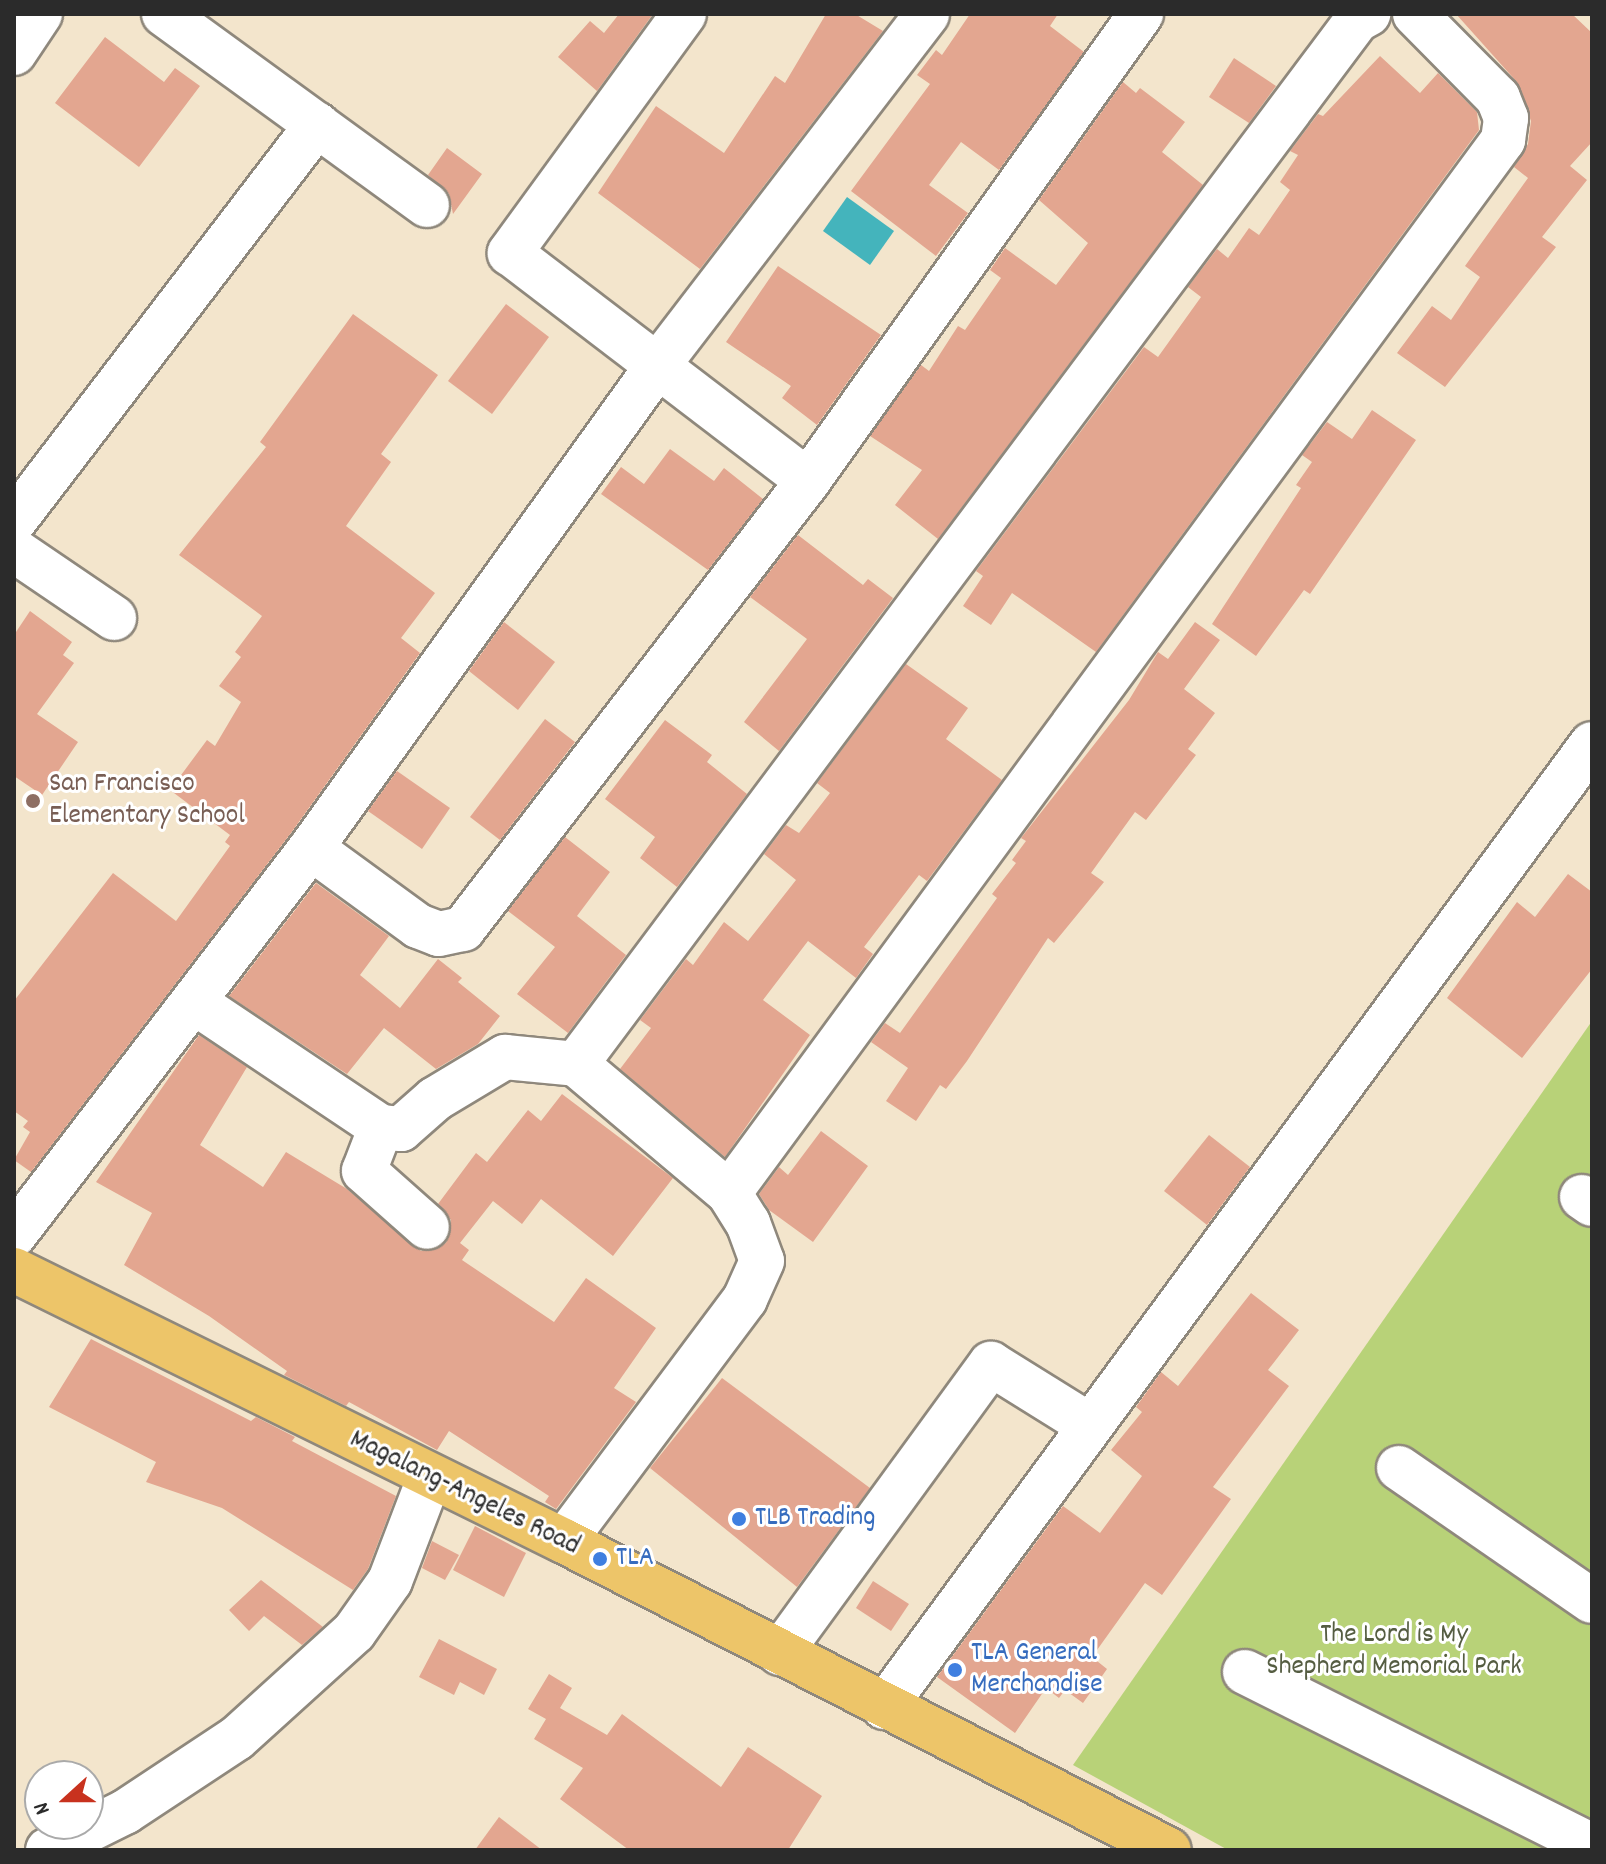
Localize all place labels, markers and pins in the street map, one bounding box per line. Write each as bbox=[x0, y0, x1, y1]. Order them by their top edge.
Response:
place label: San Francisco Elementary School bbox=[49, 768, 245, 834]
marker: San Francisco Elementary School bbox=[24, 792, 42, 810]
place label: TLB Trading bbox=[755, 1502, 876, 1536]
marker: TLB Trading bbox=[730, 1510, 748, 1528]
place label: TLA bbox=[616, 1542, 654, 1576]
marker: TLA bbox=[591, 1550, 609, 1568]
place label: TLA General Merchandise bbox=[971, 1637, 1103, 1703]
marker: TLA General Merchandise bbox=[946, 1661, 964, 1679]

